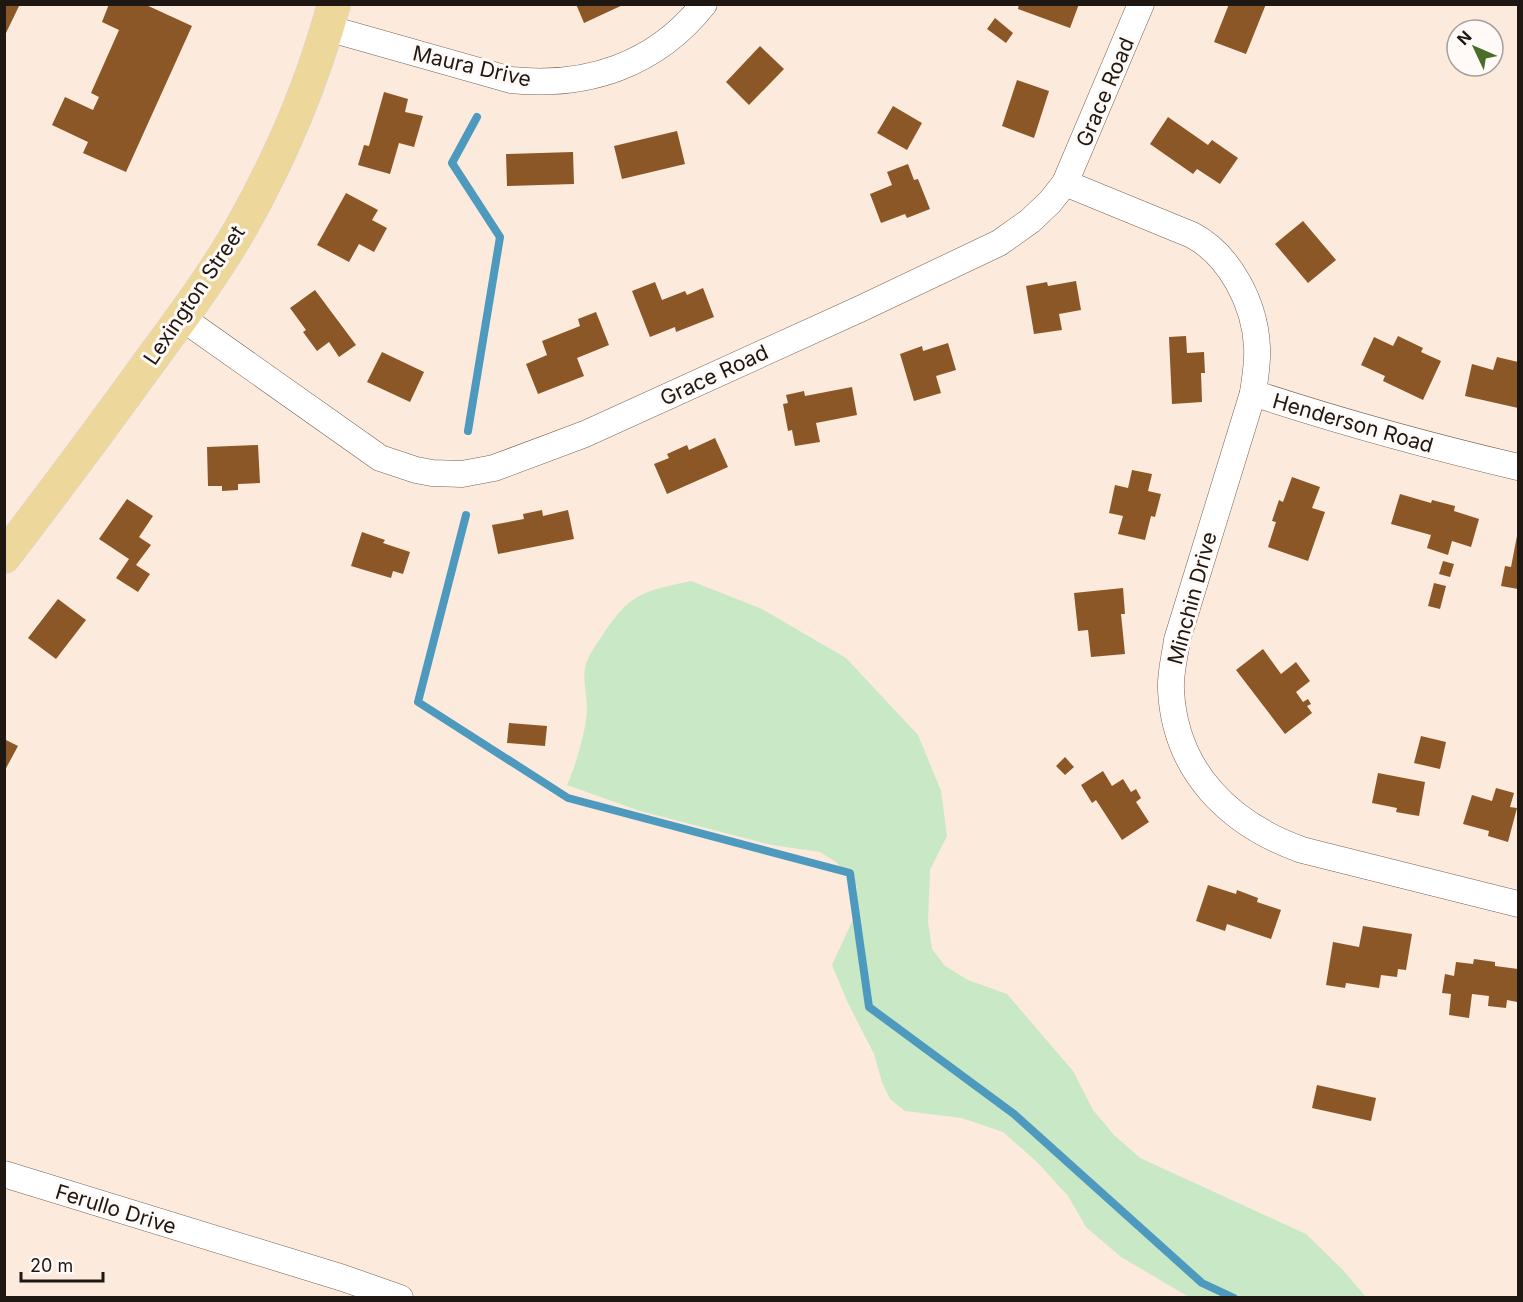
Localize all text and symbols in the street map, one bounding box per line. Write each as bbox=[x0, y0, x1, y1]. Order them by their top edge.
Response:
north arrow bbox=[1445, 18, 1505, 78]
text: N bbox=[1453, 26, 1476, 49]
street label: Grace Road bbox=[1071, 34, 1139, 150]
street label: Maura Drive bbox=[410, 40, 534, 92]
street label: Lexington Street bbox=[138, 221, 250, 369]
street label: Grace Road bbox=[656, 339, 772, 411]
street label: Henderson Road bbox=[1270, 388, 1436, 458]
street label: Minchin Drive bbox=[1162, 529, 1222, 667]
street label: Ferullo Drive bbox=[53, 1179, 179, 1239]
scale bar bbox=[21, 1245, 104, 1283]
text: 20 m bbox=[30, 1255, 73, 1276]

